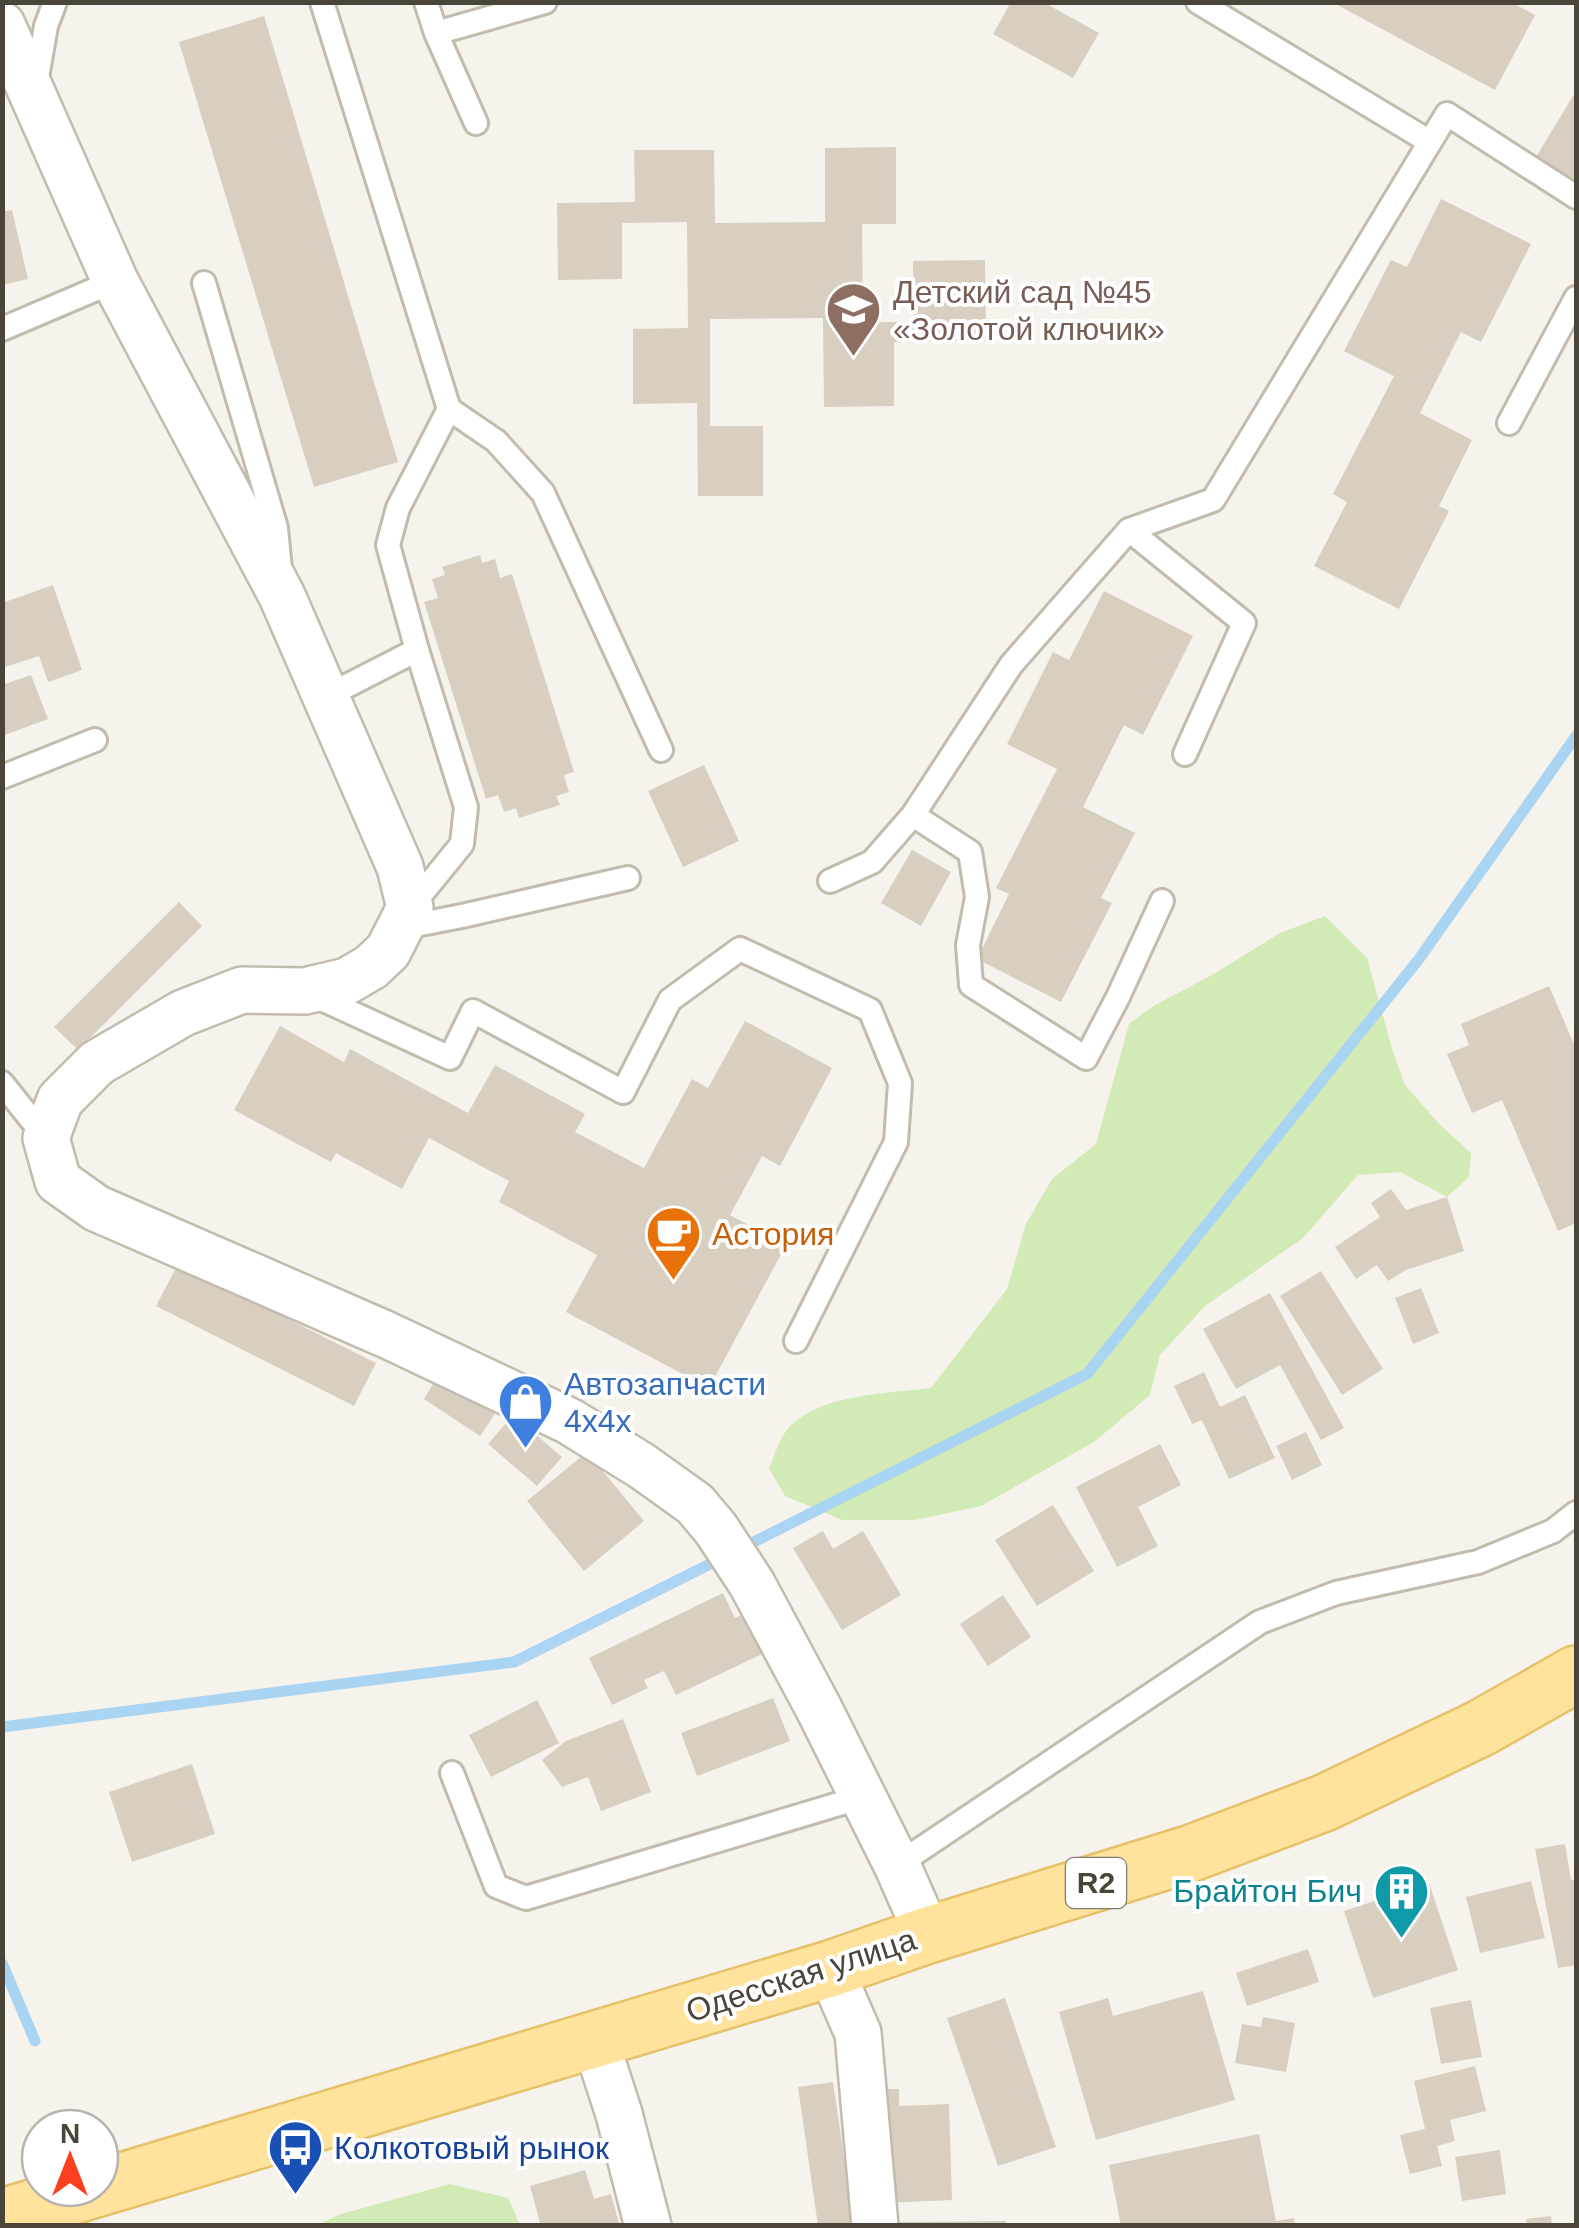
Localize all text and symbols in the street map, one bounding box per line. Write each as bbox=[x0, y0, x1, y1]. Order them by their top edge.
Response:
place label: Детский сад №45 «Золотой ключик» bbox=[893, 274, 1165, 347]
school or university icon: Детский сад №45 «Золотой ключик» bbox=[824, 280, 884, 359]
cafe icon: Астория bbox=[643, 1204, 703, 1283]
place label: Астория bbox=[712, 1216, 834, 1252]
place label: Автозапчасти 4х4х bbox=[564, 1366, 766, 1439]
shop icon: Автозапчасти 4х4х bbox=[495, 1372, 555, 1451]
road number: R2 bbox=[1066, 1858, 1126, 1908]
building icon: Брайтон Бич bbox=[1371, 1861, 1431, 1940]
place label: Брайтон Бич bbox=[1173, 1873, 1362, 1909]
street label: Одесская улица bbox=[682, 1921, 921, 2029]
north arrow bbox=[20, 2108, 120, 2208]
text: N bbox=[60, 2118, 80, 2149]
bus stop icon: Колкотовый рынок bbox=[265, 2118, 325, 2197]
place label: Колкотовый рынок bbox=[334, 2130, 610, 2166]

